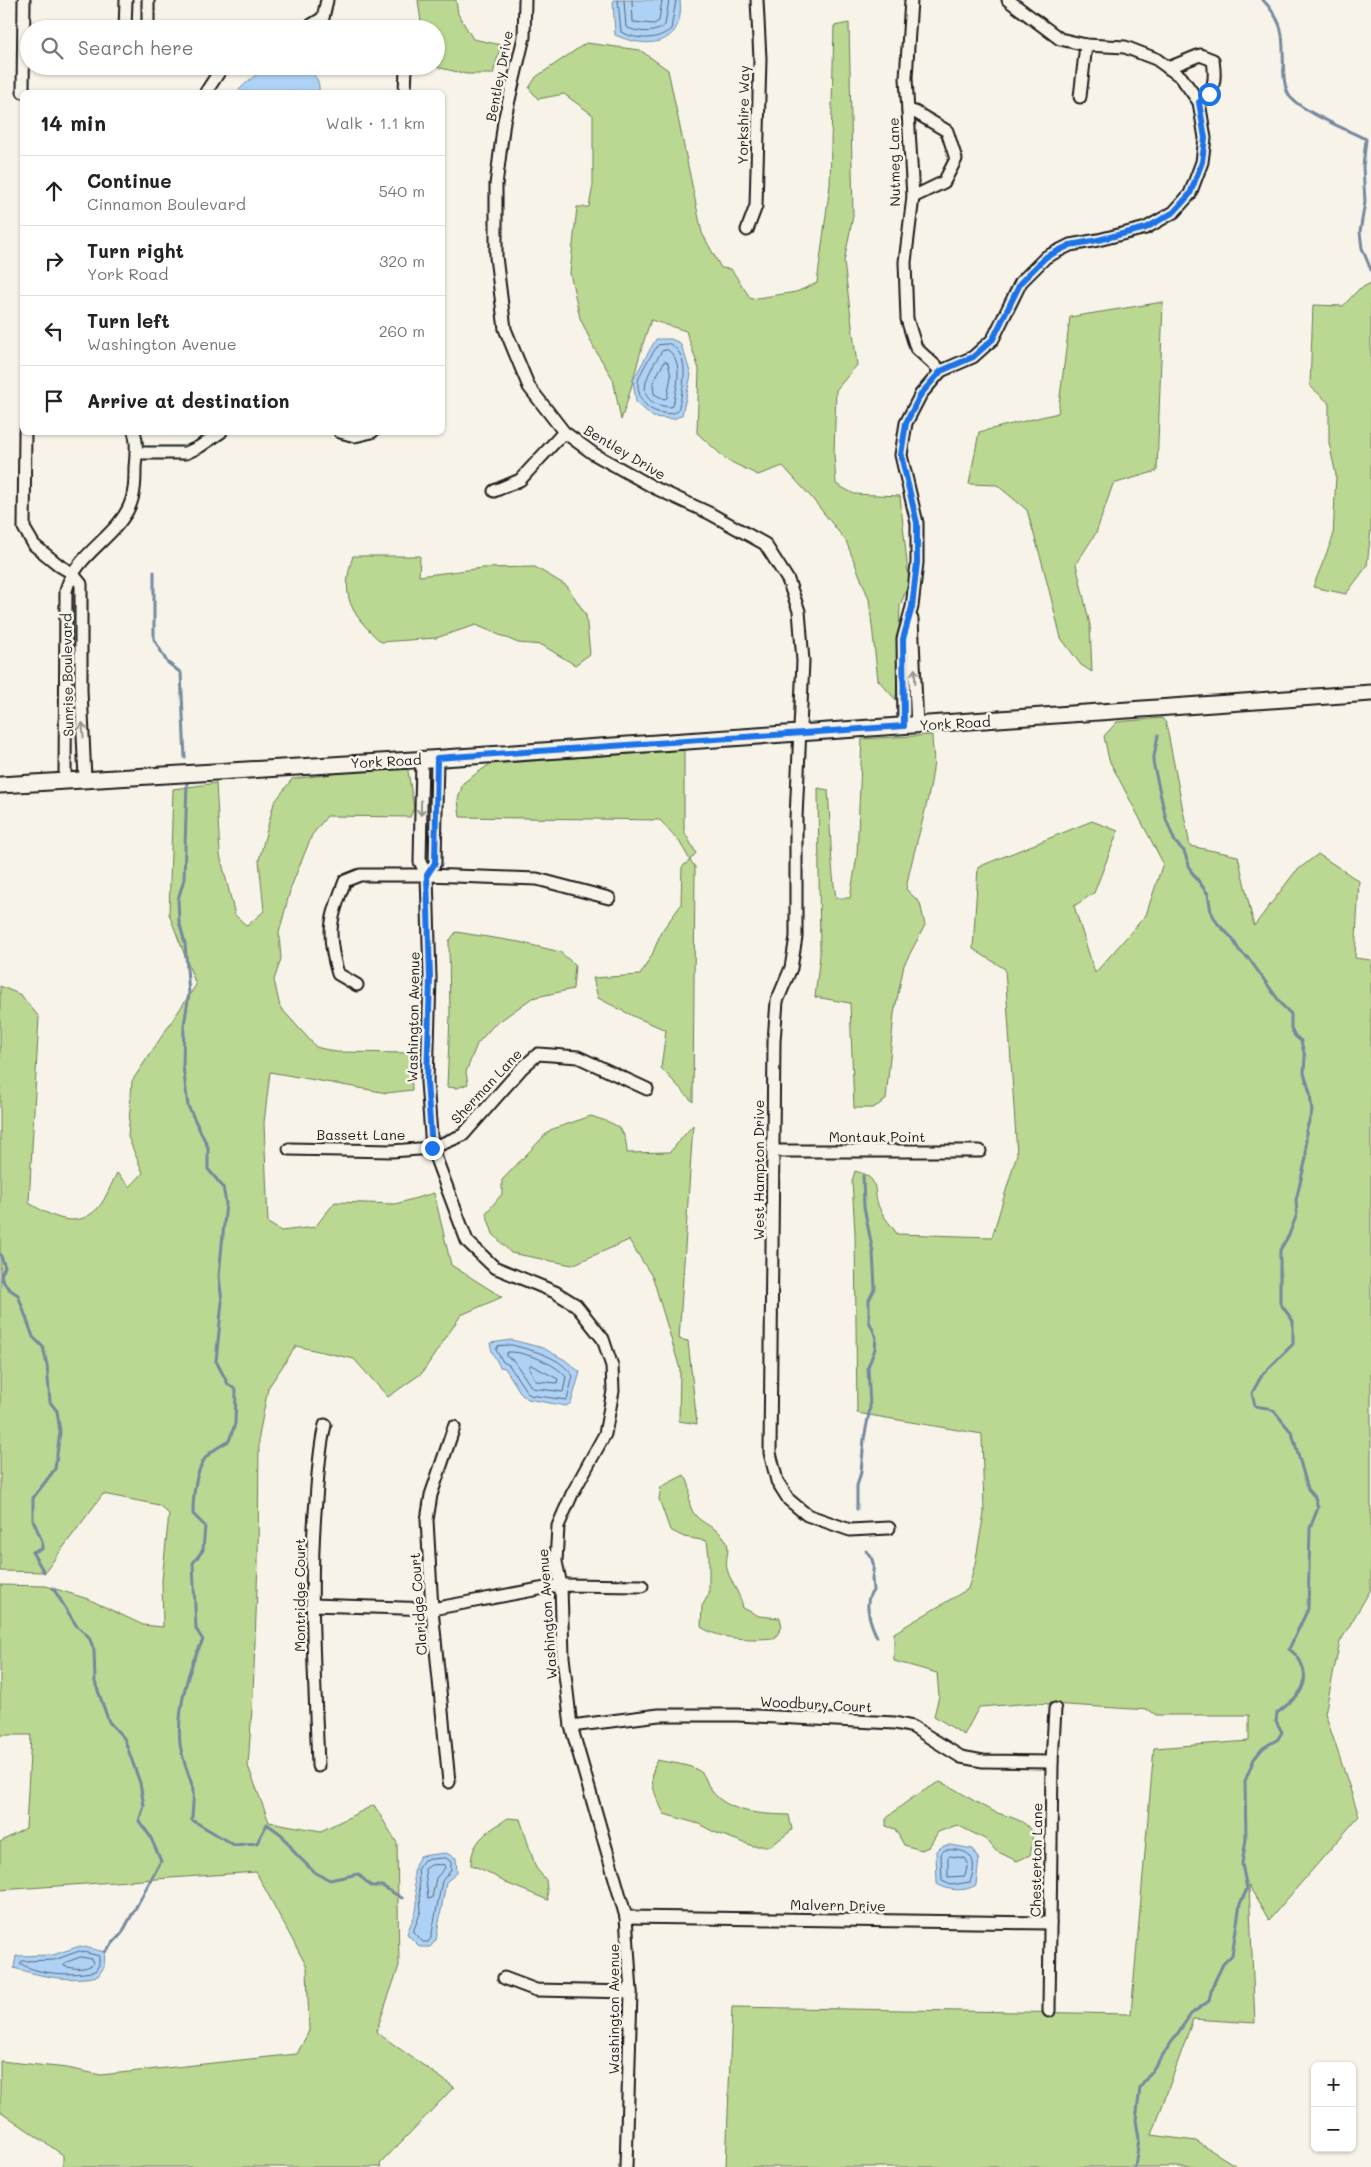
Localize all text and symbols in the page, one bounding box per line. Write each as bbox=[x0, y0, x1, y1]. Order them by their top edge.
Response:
search box bbox=[20, 20, 445, 75]
street label: Bentley Drive bbox=[481, 29, 517, 123]
icon: search bbox=[38, 34, 66, 62]
text: Search here bbox=[78, 35, 194, 60]
street label: Yorkshire Way bbox=[733, 65, 753, 165]
route start bbox=[1198, 83, 1221, 106]
text: 14 min bbox=[40, 109, 106, 136]
text: Walk · 1.1 km bbox=[326, 112, 425, 133]
street label: Nutmeg Lane bbox=[884, 117, 904, 207]
text: Continue bbox=[87, 168, 172, 193]
icon: ahead bbox=[40, 177, 68, 205]
text: 540 m bbox=[379, 180, 425, 201]
text: Cinnamon Boulevard bbox=[87, 193, 246, 214]
text: Turn right bbox=[87, 238, 184, 263]
icon: right bbox=[40, 247, 68, 275]
text: 320 m bbox=[379, 250, 425, 271]
text: York Road bbox=[87, 263, 168, 284]
text: Turn left bbox=[87, 308, 170, 333]
icon: left bbox=[40, 317, 68, 345]
text: 260 m bbox=[379, 320, 425, 341]
text: Washington Avenue bbox=[87, 333, 237, 354]
icon: arrive bbox=[40, 387, 68, 415]
text: Arrive at destination bbox=[87, 388, 290, 413]
street label: Bentley Drive bbox=[581, 420, 669, 484]
street label: Sunrise Boulevard bbox=[56, 613, 78, 737]
one-way arrow bbox=[910, 668, 919, 684]
street label: York Road bbox=[919, 712, 991, 734]
one-way arrow bbox=[79, 722, 88, 738]
street label: York Road bbox=[350, 750, 422, 772]
one-way arrow bbox=[416, 800, 426, 816]
street label: Washington Avenue bbox=[402, 951, 424, 1083]
street label: Sherman Lane bbox=[446, 1044, 526, 1128]
street label: West Hampton Drive bbox=[749, 1100, 768, 1240]
street label: Bassett Lane bbox=[317, 1125, 406, 1144]
street label: Montauk Point bbox=[829, 1127, 925, 1146]
route end bbox=[421, 1137, 444, 1160]
street label: Montridge Court bbox=[290, 1538, 309, 1652]
street label: Washington Avenue bbox=[533, 1548, 561, 1680]
street label: Claridge Court bbox=[405, 1552, 431, 1656]
street label: Woodbury Court bbox=[759, 1692, 873, 1716]
street label: Chesterton Lane bbox=[1026, 1803, 1046, 1917]
street label: Malvern Drive bbox=[790, 1895, 886, 1915]
street label: Washington Avenue bbox=[604, 1943, 623, 2075]
map controls bbox=[1311, 2062, 1356, 2152]
button: + bbox=[1311, 2062, 1356, 2107]
button: − bbox=[1311, 2107, 1356, 2152]

